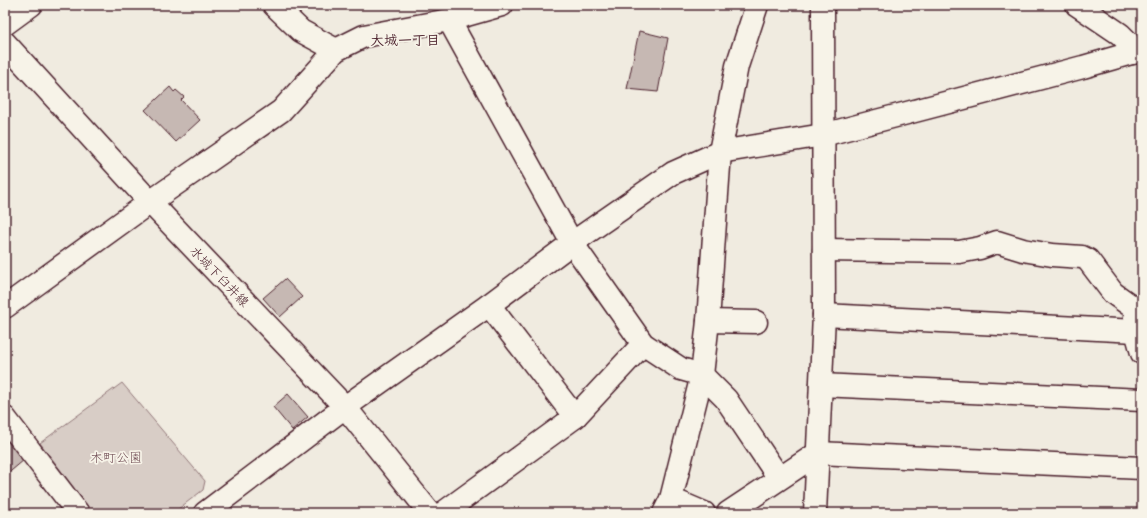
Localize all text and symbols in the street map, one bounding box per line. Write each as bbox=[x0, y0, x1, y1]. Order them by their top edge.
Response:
district label: 大城一丁目 bbox=[370, 28, 440, 53]
street label: 水城下臼井線 bbox=[184, 240, 256, 313]
park label: 木町公園 bbox=[90, 446, 142, 469]

